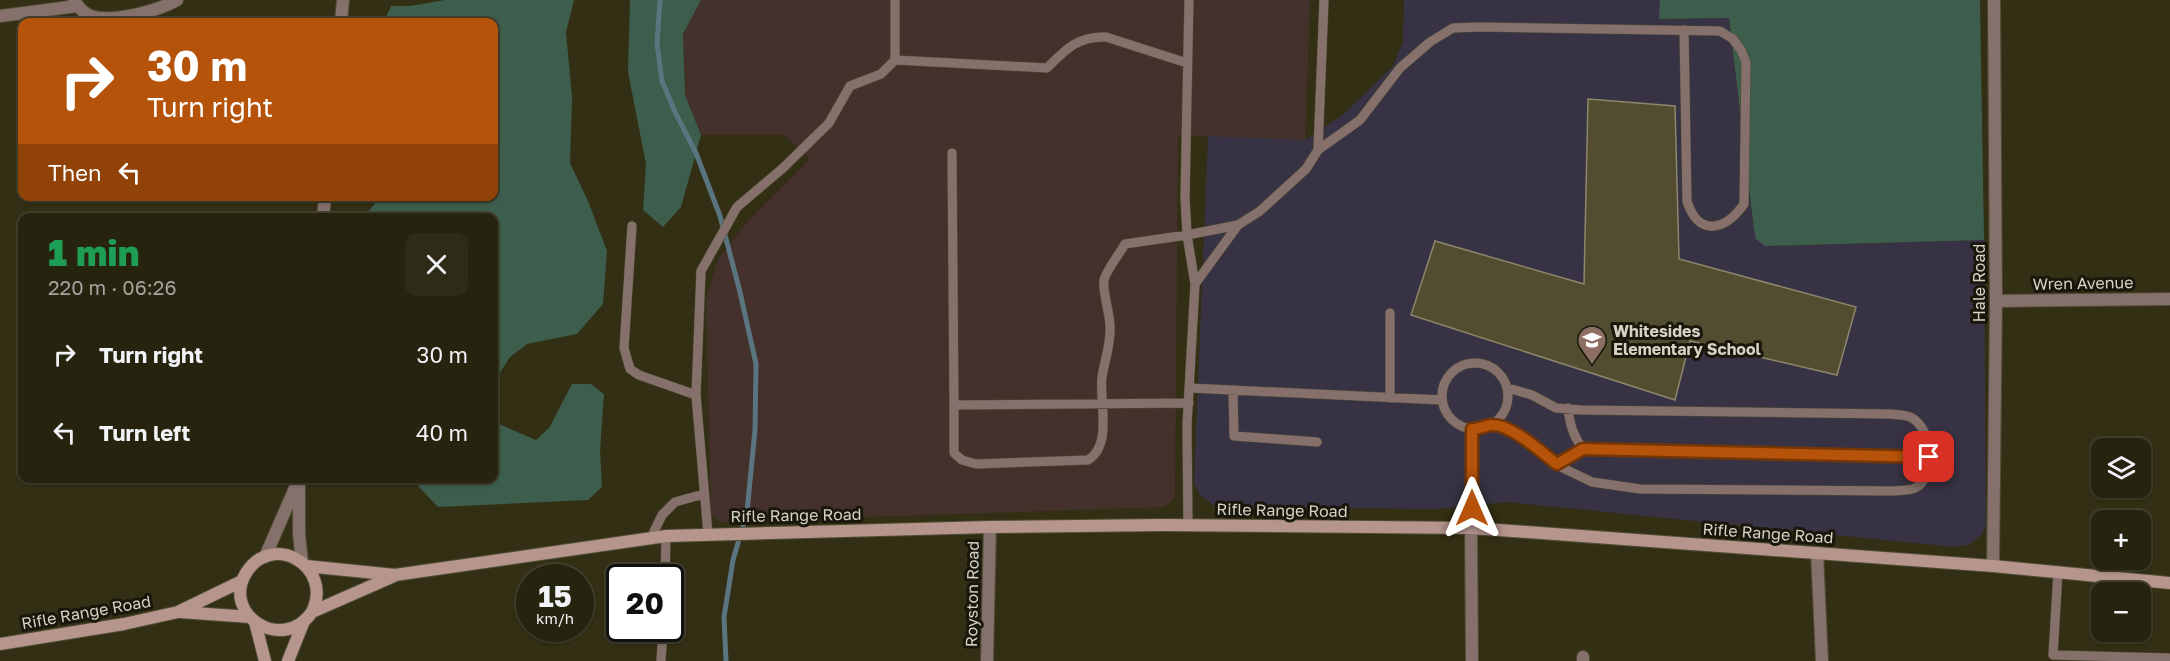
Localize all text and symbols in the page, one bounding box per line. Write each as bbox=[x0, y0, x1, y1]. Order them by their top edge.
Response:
text: 30 m bbox=[147, 40, 247, 90]
icon: right bbox=[48, 42, 126, 120]
text: Turn right bbox=[147, 91, 273, 123]
icon: left bbox=[113, 156, 146, 189]
text: Then bbox=[48, 159, 101, 186]
text: 1 min bbox=[48, 231, 139, 274]
button: close bbox=[405, 233, 468, 296]
street label: Hale Road bbox=[1969, 244, 1989, 322]
street label: Wren Avenue bbox=[2032, 272, 2134, 294]
text: 220 m · 06:26 bbox=[48, 275, 177, 299]
place label: Whitesides Elementary School bbox=[1613, 321, 1762, 359]
school or university icon: Whitesides Elementary School bbox=[1576, 324, 1608, 366]
icon: right bbox=[48, 338, 81, 371]
text: Turn right bbox=[99, 341, 203, 368]
text: 30 m bbox=[417, 341, 468, 368]
icon: left bbox=[48, 416, 81, 449]
text: Turn left bbox=[99, 419, 190, 446]
text: 40 m bbox=[416, 419, 468, 446]
pin bbox=[1903, 431, 1954, 482]
map controls bbox=[2091, 438, 2151, 642]
button: layers bbox=[2091, 438, 2151, 498]
icon: arrive bbox=[1912, 440, 1945, 473]
position arrow bbox=[1440, 476, 1504, 540]
street label: Rifle Range Road bbox=[1216, 499, 1348, 521]
street label: Rifle Range Road bbox=[730, 504, 862, 526]
button: + bbox=[2091, 510, 2151, 570]
street label: Rifle Range Road bbox=[1702, 518, 1834, 548]
street label: Royston Road bbox=[961, 541, 983, 647]
speed limit sign: 20 bbox=[606, 564, 684, 642]
text: 15 bbox=[538, 578, 572, 614]
button: − bbox=[2091, 582, 2151, 642]
street label: Rifle Range Road bbox=[20, 591, 152, 633]
text: km/h bbox=[536, 609, 574, 627]

